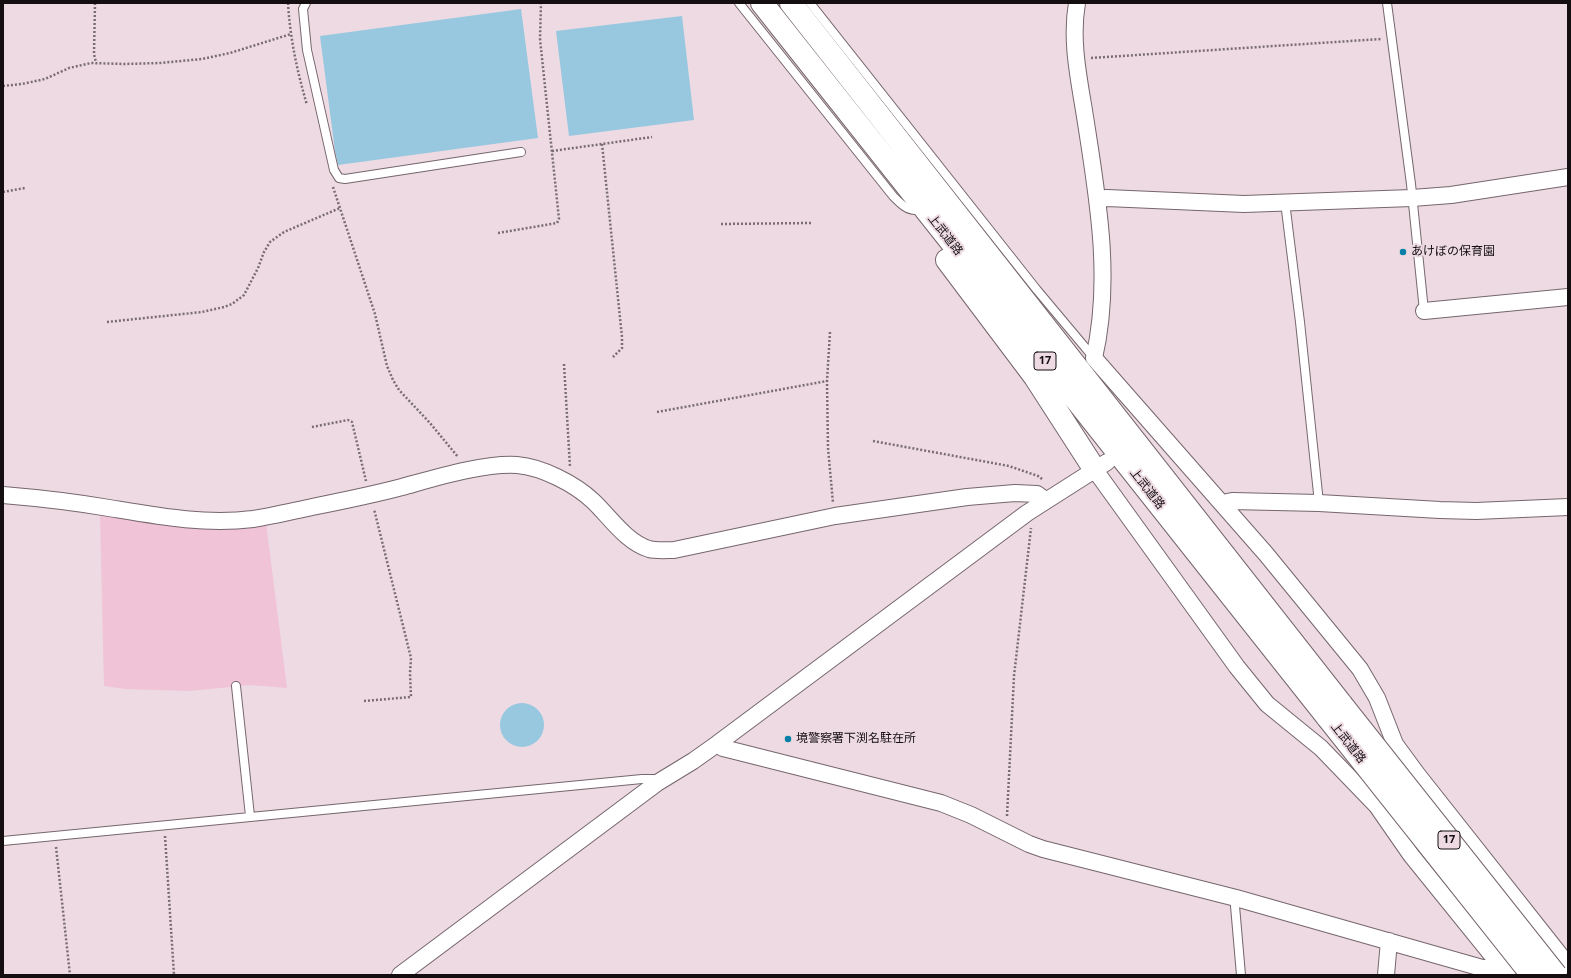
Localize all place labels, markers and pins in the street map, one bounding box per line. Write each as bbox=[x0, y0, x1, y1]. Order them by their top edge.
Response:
place label: あけぼの保育園 bbox=[1411, 245, 1495, 259]
marker: あけぼの保育園 bbox=[1398, 247, 1408, 257]
place label: 境警察署下渕名駐在所 bbox=[796, 732, 916, 746]
marker: 境警察署下渕名駐在所 bbox=[783, 734, 793, 744]

